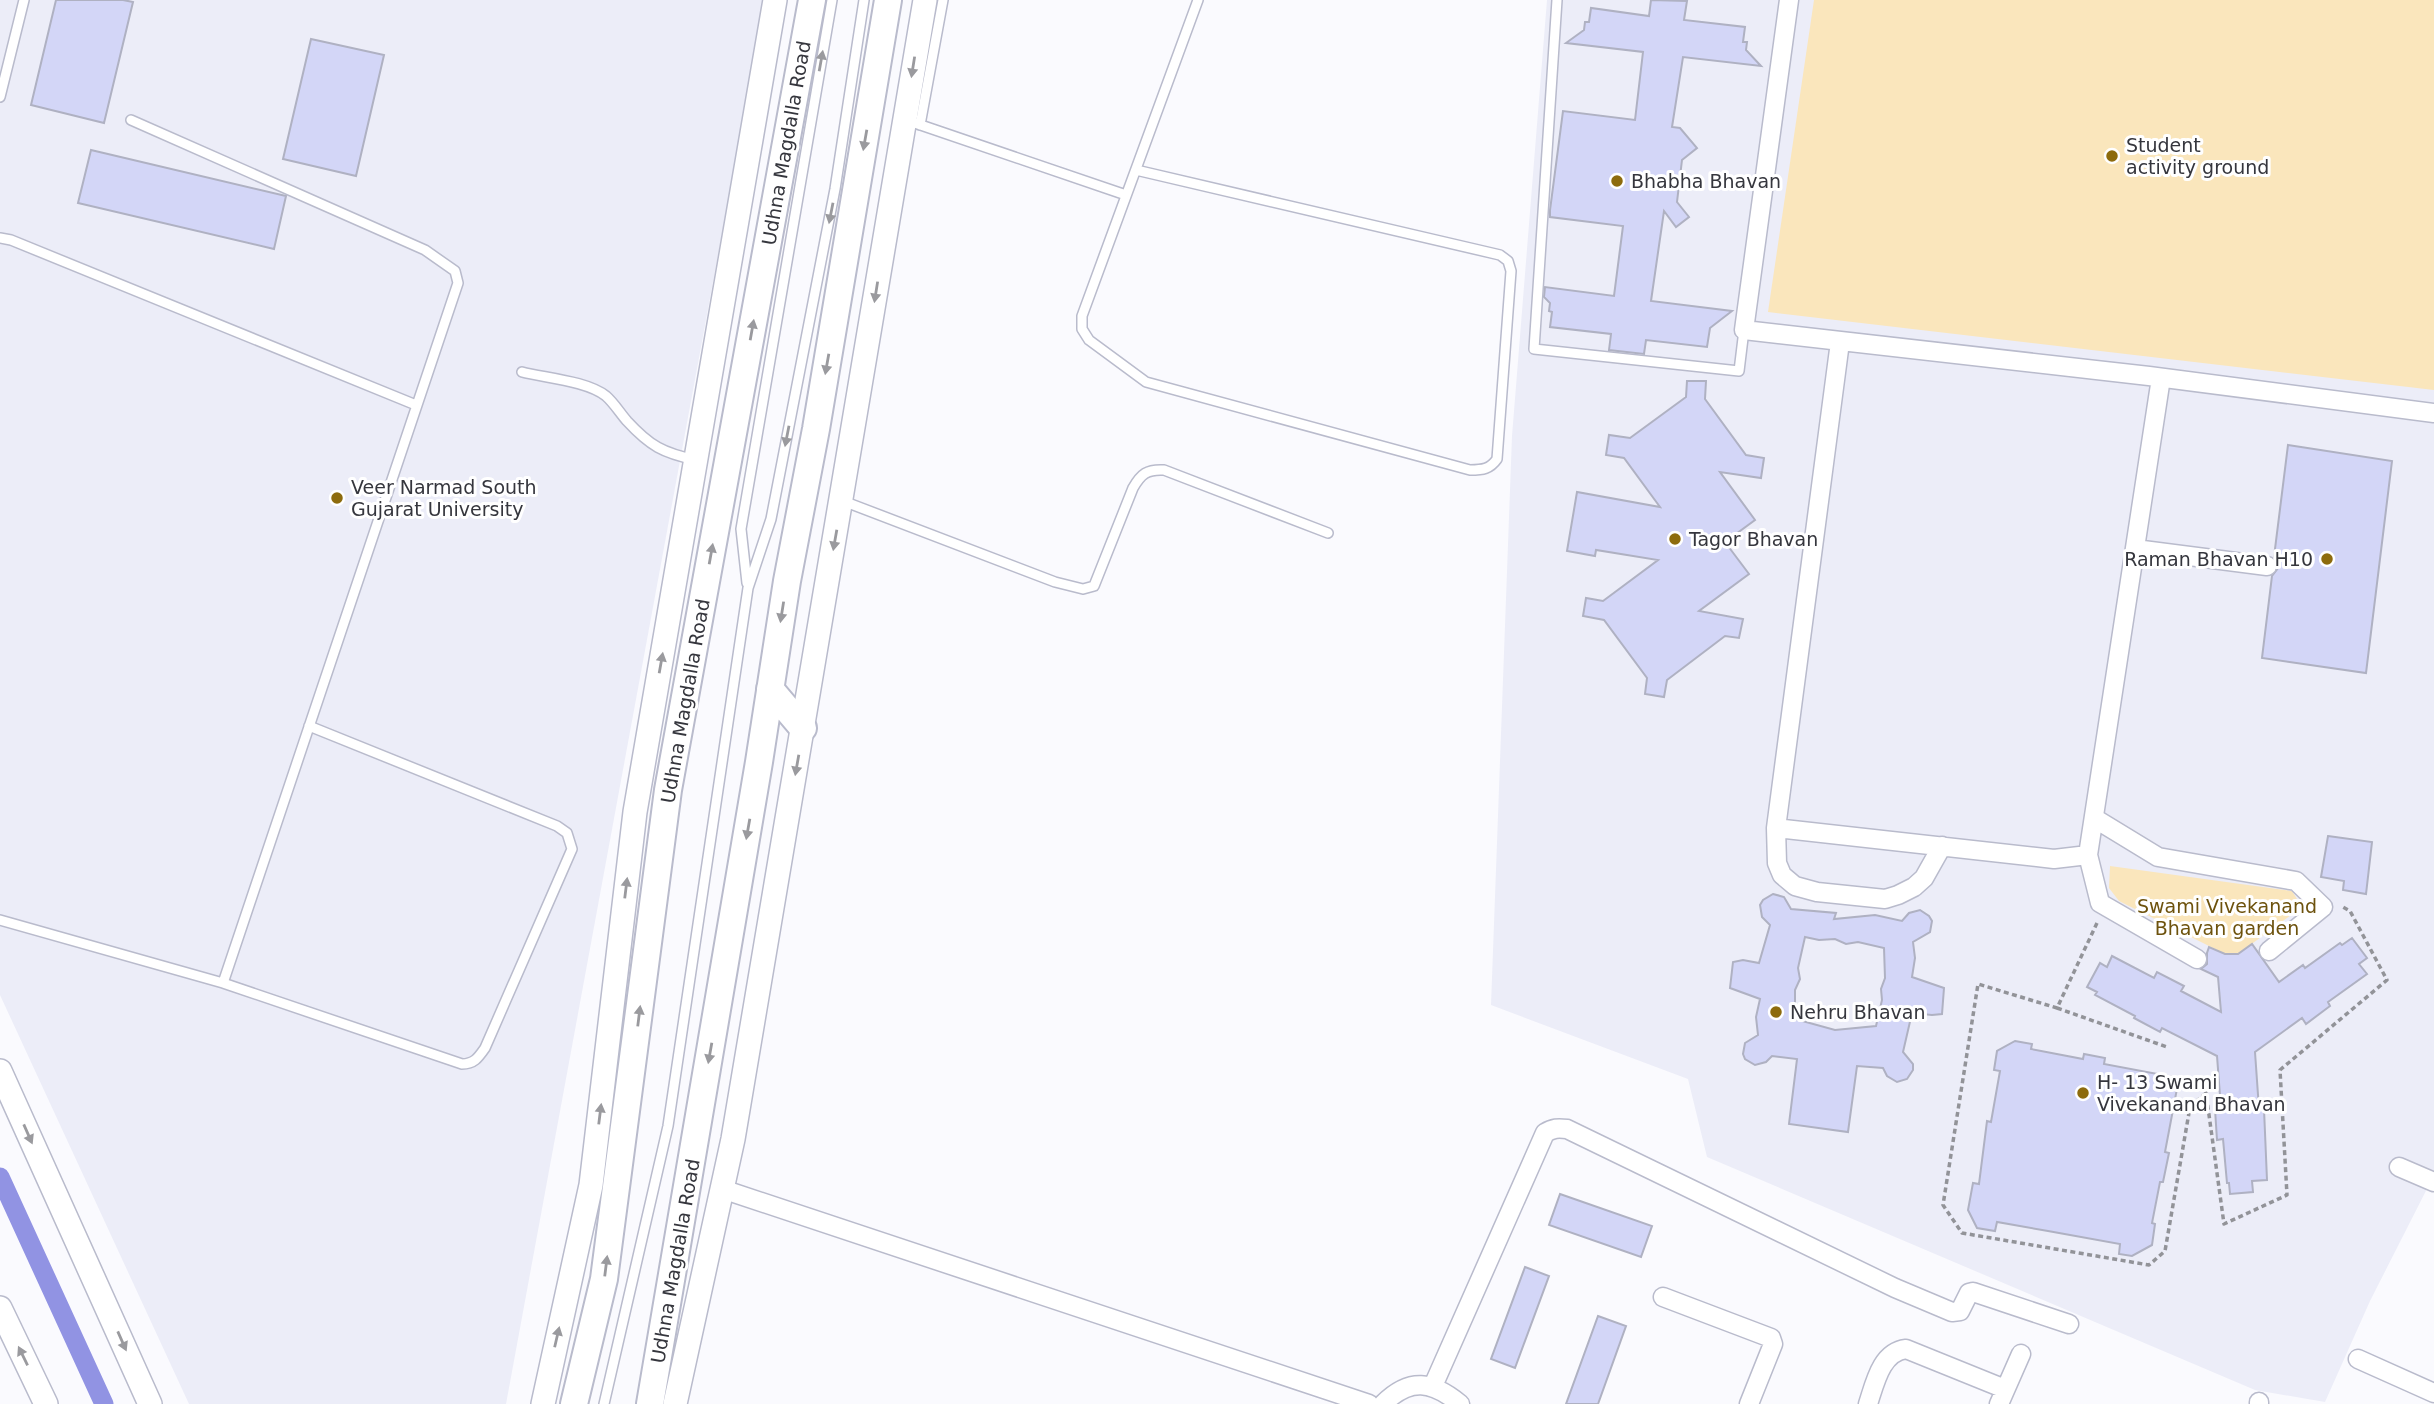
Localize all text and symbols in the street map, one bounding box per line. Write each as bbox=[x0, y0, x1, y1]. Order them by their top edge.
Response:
street label: Udhna Magdalla Road bbox=[757, 39, 815, 247]
one-way arrow bbox=[816, 50, 827, 72]
one-way arrow bbox=[907, 56, 918, 78]
one-way arrow bbox=[859, 129, 870, 151]
place label: Student activity ground bbox=[2126, 134, 2269, 178]
marker: Student activity ground bbox=[2104, 148, 2120, 164]
place label: Bhabha Bhavan bbox=[1631, 170, 1781, 192]
marker: Bhabha Bhavan bbox=[1609, 173, 1625, 189]
one-way arrow bbox=[825, 202, 836, 224]
one-way arrow bbox=[870, 281, 881, 303]
one-way arrow bbox=[746, 319, 757, 341]
one-way arrow bbox=[821, 353, 832, 375]
one-way arrow bbox=[782, 425, 793, 447]
place label: Veer Narmad South Gujarat University bbox=[351, 476, 537, 520]
marker: Veer Narmad South Gujarat University bbox=[329, 490, 345, 506]
place label: Tagor Bhavan bbox=[1688, 528, 1818, 550]
one-way arrow bbox=[829, 529, 840, 551]
marker: Tagor Bhavan bbox=[1667, 531, 1683, 547]
one-way arrow bbox=[706, 543, 717, 565]
place label: Raman Bhavan H10 bbox=[2124, 548, 2313, 570]
marker: Raman Bhavan H10 bbox=[2319, 551, 2335, 567]
street label: Udhna Magdalla Road bbox=[656, 597, 714, 805]
one-way arrow bbox=[776, 601, 787, 623]
one-way arrow bbox=[656, 652, 667, 674]
one-way arrow bbox=[791, 754, 802, 776]
one-way arrow bbox=[742, 818, 753, 840]
one-way arrow bbox=[621, 877, 632, 899]
park label: Swami Vivekanand Bhavan garden bbox=[2137, 895, 2317, 939]
place label: Nehru Bhavan bbox=[1790, 1001, 1926, 1023]
marker: Nehru Bhavan bbox=[1768, 1004, 1784, 1020]
one-way arrow bbox=[633, 1005, 644, 1027]
one-way arrow bbox=[704, 1042, 715, 1064]
place label: H- 13 Swami Vivekanand Bhavan bbox=[2097, 1071, 2286, 1115]
marker: H- 13 Swami Vivekanand Bhavan bbox=[2075, 1085, 2091, 1101]
one-way arrow bbox=[594, 1103, 605, 1125]
one-way arrow bbox=[23, 1123, 34, 1144]
street label: Udhna Magdalla Road bbox=[646, 1157, 704, 1365]
one-way arrow bbox=[600, 1255, 611, 1277]
one-way arrow bbox=[552, 1326, 563, 1348]
one-way arrow bbox=[116, 1331, 128, 1351]
one-way arrow bbox=[17, 1346, 29, 1366]

